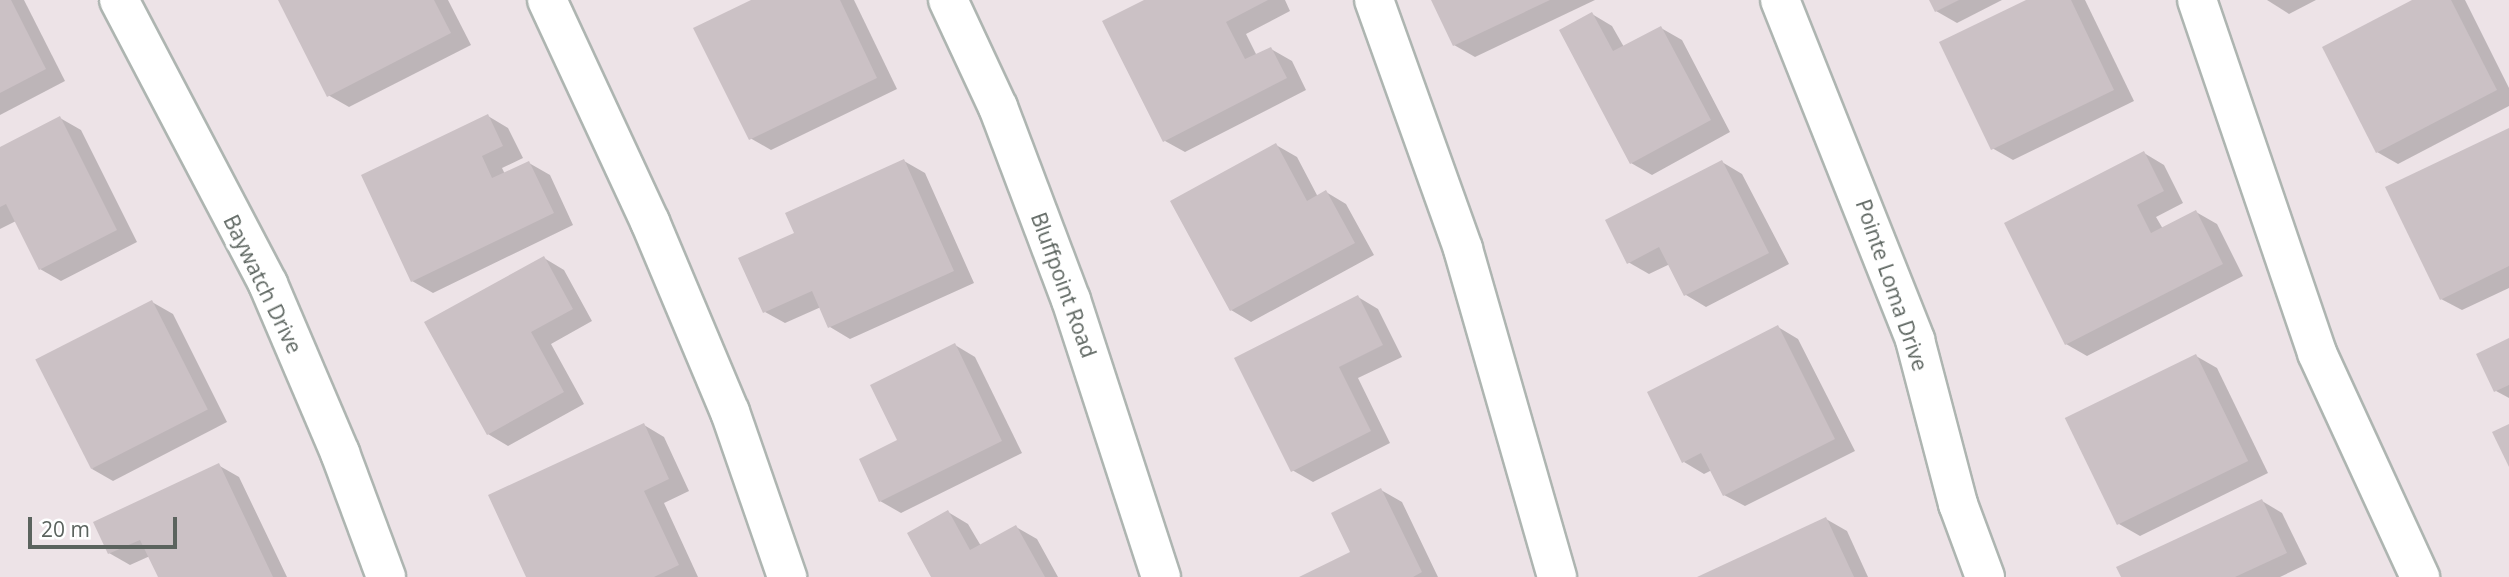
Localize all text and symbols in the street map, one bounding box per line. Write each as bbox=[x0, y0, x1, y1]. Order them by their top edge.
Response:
street label: Pointe Loma Drive bbox=[1851, 196, 1933, 374]
street label: Bluffpoint Road bbox=[1026, 209, 1102, 361]
street label: Baywatch Drive bbox=[219, 211, 307, 357]
scale bar bbox=[32, 504, 180, 548]
text: 20 m bbox=[41, 515, 90, 543]

